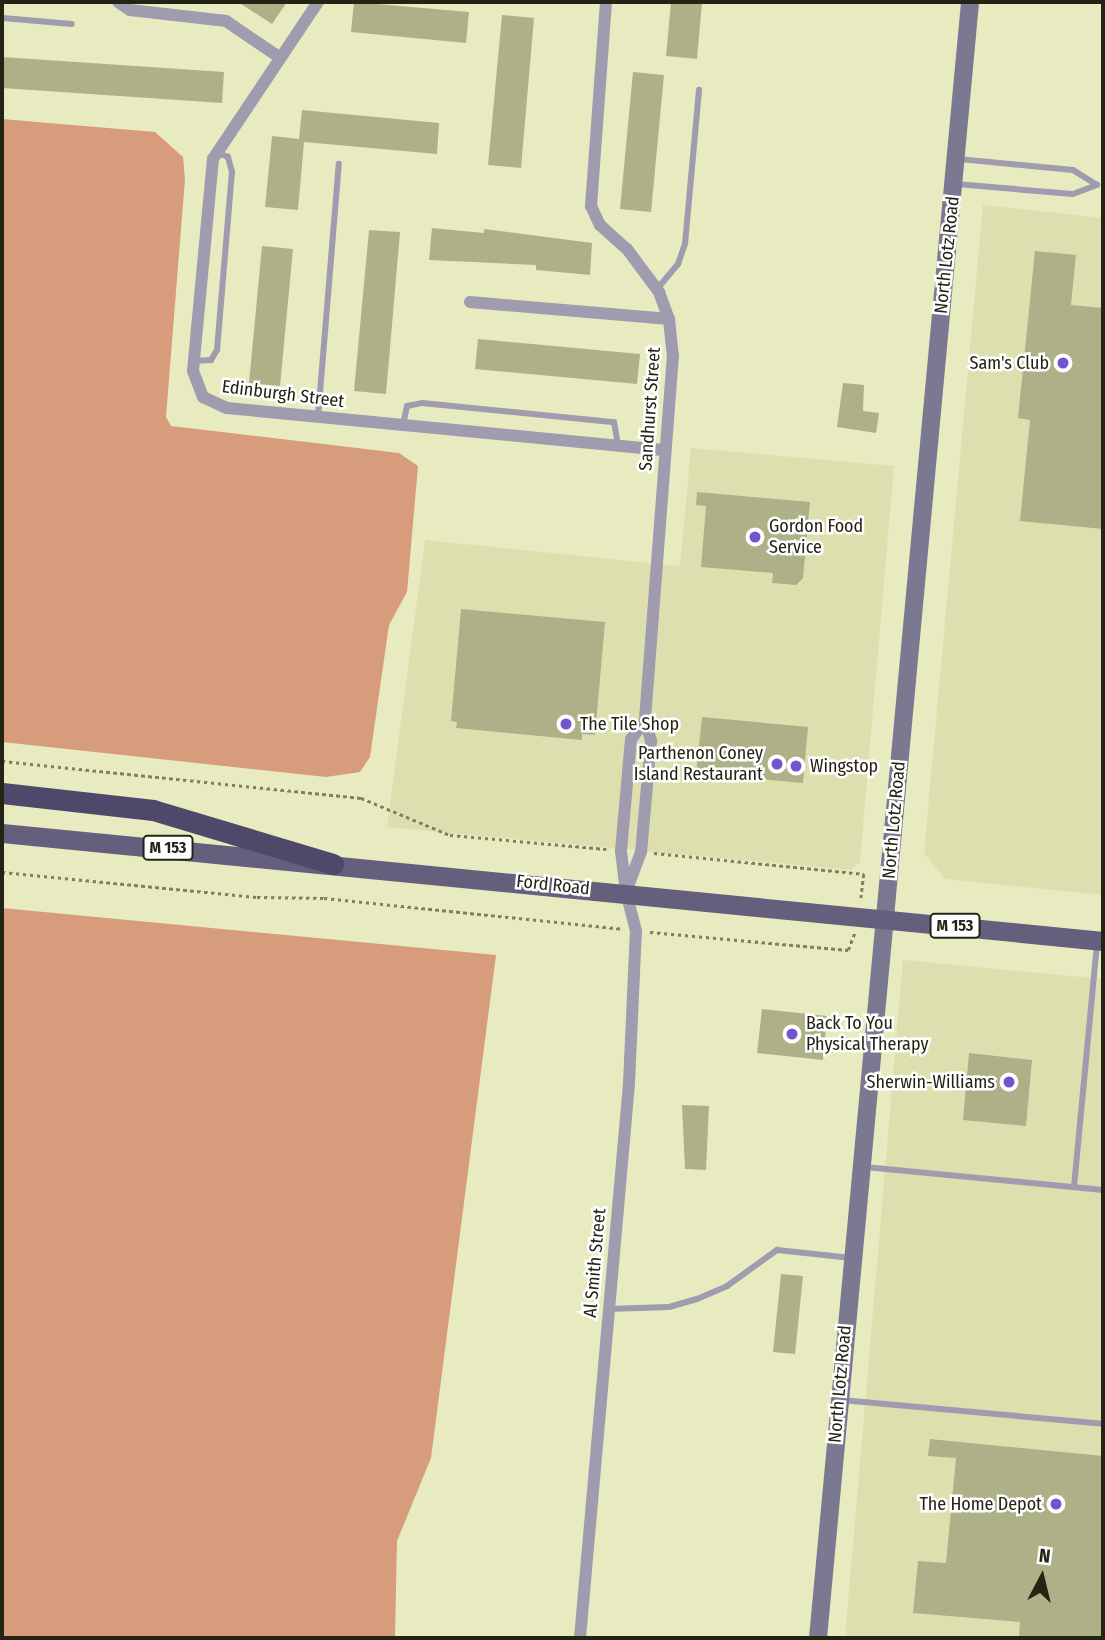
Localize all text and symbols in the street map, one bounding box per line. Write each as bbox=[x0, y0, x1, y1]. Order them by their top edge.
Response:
street label: North Lotz Road bbox=[930, 195, 964, 315]
street label: Sandhurst Street bbox=[635, 346, 665, 472]
place label: Sam's Club bbox=[970, 352, 1049, 374]
marker: Sam's Club bbox=[1055, 355, 1071, 371]
street label: Edinburgh Street bbox=[221, 376, 345, 412]
place label: Gordon Food Service bbox=[769, 516, 863, 558]
marker: Gordon Food Service bbox=[747, 529, 763, 545]
place label: The Tile Shop bbox=[580, 713, 679, 735]
marker: The Tile Shop bbox=[558, 716, 574, 732]
place label: Parthenon Coney Island Restaurant bbox=[634, 743, 763, 786]
place label: Wingstop bbox=[810, 755, 878, 777]
marker: Parthenon Coney Island Restaurant bbox=[769, 756, 785, 772]
marker: Wingstop bbox=[788, 758, 804, 774]
street label: North Lotz Road bbox=[878, 760, 910, 880]
road number: M 153 bbox=[142, 835, 194, 860]
street label: Ford Road bbox=[515, 870, 591, 900]
road number: M 153 bbox=[929, 914, 981, 938]
place label: Back To You Physical Therapy bbox=[806, 1013, 928, 1056]
marker: Back To You Physical Therapy bbox=[784, 1026, 800, 1042]
place label: Sherwin-Williams bbox=[867, 1071, 995, 1093]
marker: Sherwin-Williams bbox=[1001, 1074, 1017, 1090]
street label: Al Smith Street bbox=[579, 1207, 611, 1319]
street label: North Lotz Road bbox=[824, 1324, 856, 1444]
place label: The Home Depot bbox=[919, 1493, 1042, 1515]
marker: The Home Depot bbox=[1048, 1496, 1064, 1512]
north arrow bbox=[1007, 1542, 1077, 1612]
text: N bbox=[1038, 1544, 1052, 1568]

